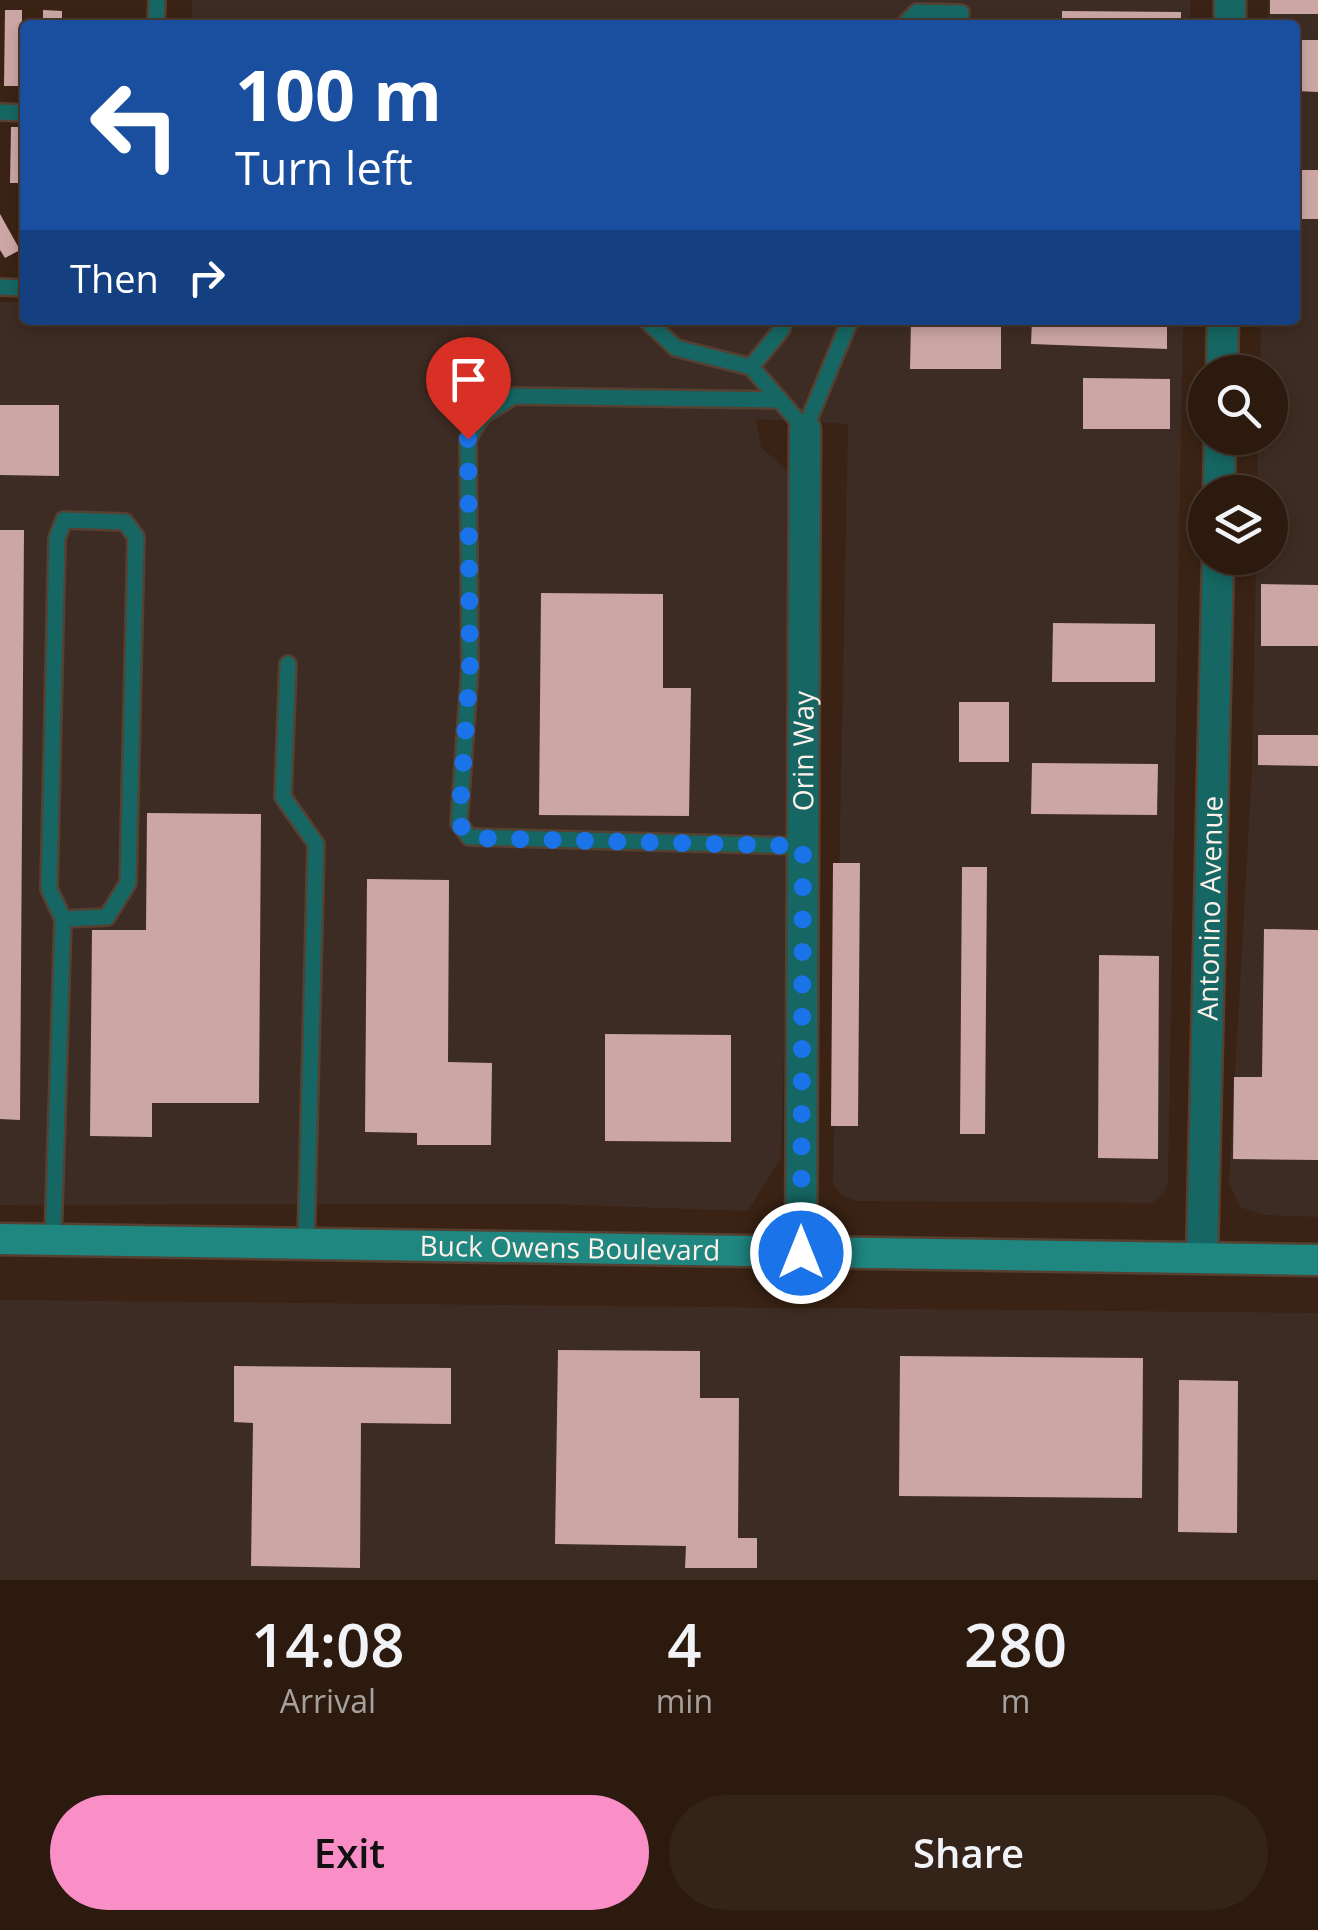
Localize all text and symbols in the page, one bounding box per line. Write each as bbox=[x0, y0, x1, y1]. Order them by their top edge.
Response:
text: 100 m bbox=[235, 46, 442, 142]
icon: left bbox=[70, 60, 200, 190]
text: Turn left bbox=[235, 137, 413, 198]
icon: right bbox=[179, 250, 234, 305]
text: Then bbox=[70, 252, 159, 304]
pin bbox=[426, 337, 511, 440]
icon: arrive bbox=[441, 352, 496, 407]
map controls bbox=[1188, 355, 1288, 575]
button: search bbox=[1188, 355, 1288, 455]
button: layers bbox=[1188, 475, 1288, 575]
street label: Orin Way bbox=[783, 690, 822, 811]
street label: Antonino Avenue bbox=[1187, 795, 1231, 1021]
position arrow bbox=[749, 1201, 853, 1305]
street label: Buck Owens Boulevard bbox=[419, 1226, 721, 1268]
text: 14:08 bbox=[251, 1603, 405, 1685]
text: 4 bbox=[667, 1603, 702, 1685]
text: 280 bbox=[964, 1603, 1067, 1685]
text: Arrival bbox=[280, 1679, 376, 1722]
text: min bbox=[656, 1679, 713, 1722]
text: m bbox=[1001, 1679, 1030, 1722]
button: Exit bbox=[50, 1795, 649, 1910]
button: Share bbox=[669, 1795, 1268, 1910]

